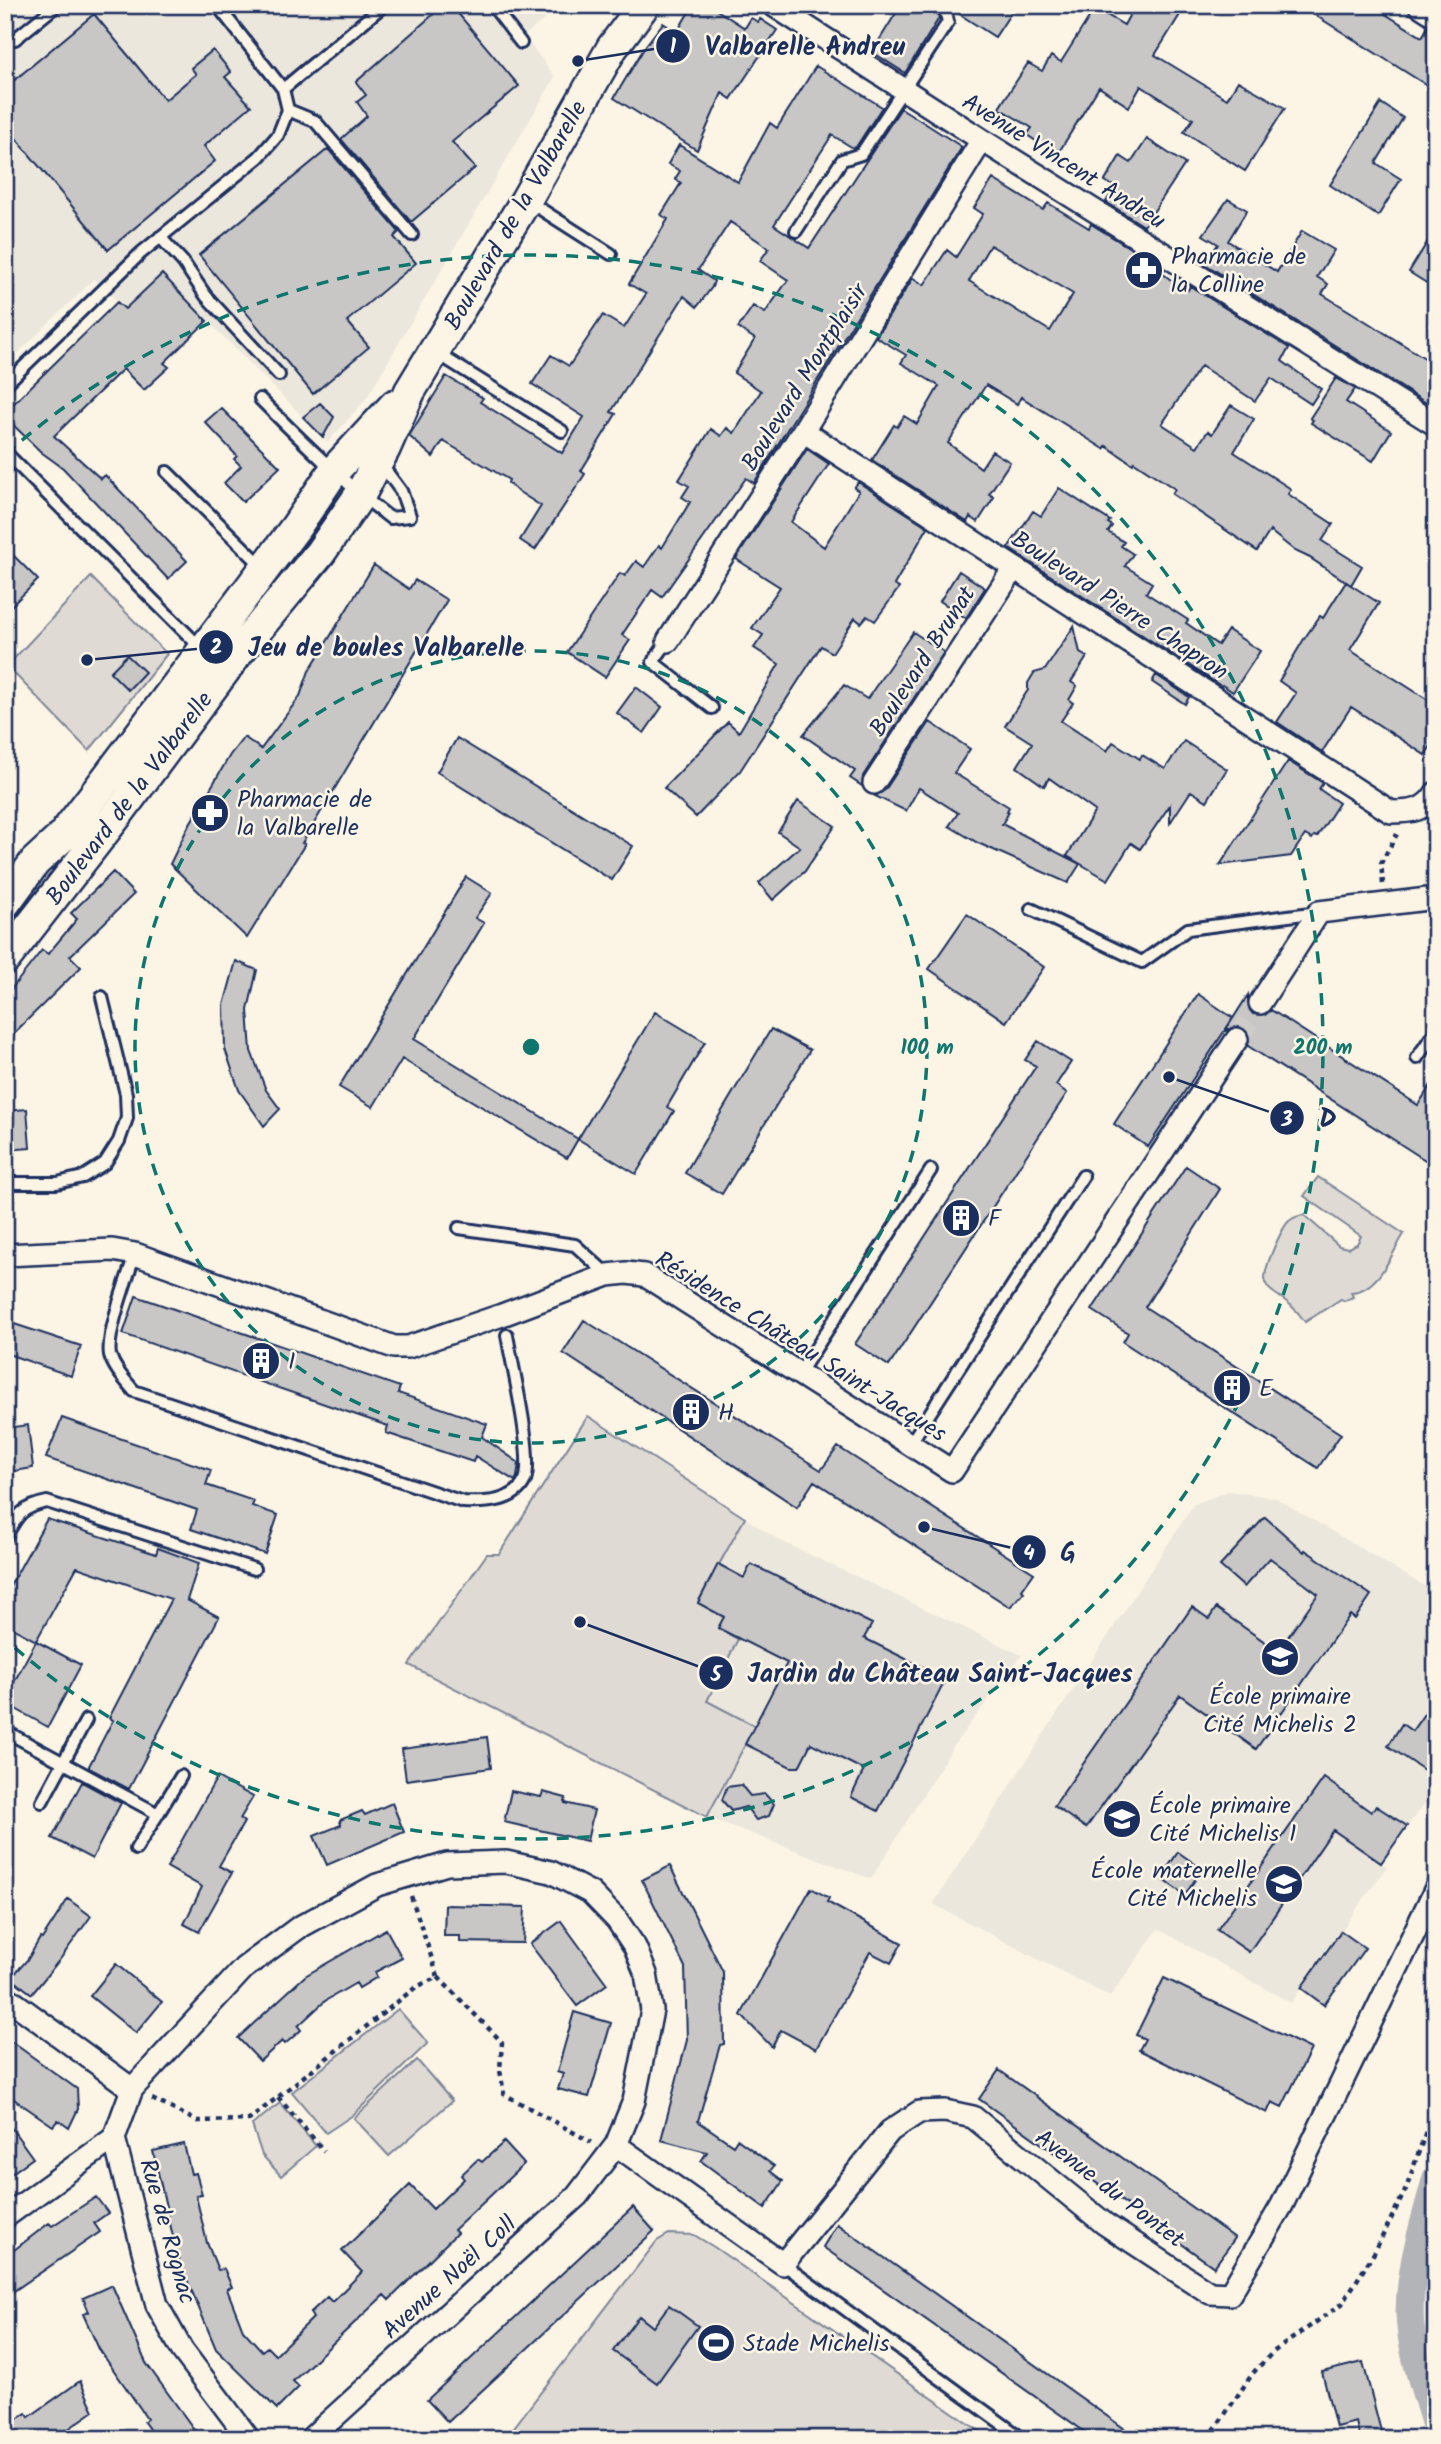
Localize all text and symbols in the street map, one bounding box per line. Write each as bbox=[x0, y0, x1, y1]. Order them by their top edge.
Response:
callout: Valbarelle Andreu bbox=[656, 22, 919, 69]
text: Valbarelle Andreu bbox=[705, 27, 905, 69]
text: 1 bbox=[670, 31, 677, 64]
street label: Avenue Vincent Andreu bbox=[953, 84, 1173, 241]
street label: Boulevard de la Valbarelle bbox=[435, 93, 598, 338]
place label: Pharmacie de la Colline bbox=[1171, 238, 1306, 305]
pharmacy icon: Pharmacie de la Colline bbox=[1123, 249, 1165, 291]
street label: Boulevard Montplaisir bbox=[732, 274, 880, 479]
street label: Boulevard Pierre Chapron bbox=[1003, 521, 1236, 691]
street label: Boulevard Brunat bbox=[860, 578, 987, 745]
callout: Jeu de boules Valbarelle bbox=[199, 624, 538, 671]
text: Jeu de boules Valbarelle bbox=[248, 628, 524, 670]
text: 2 bbox=[210, 632, 222, 665]
street label: Boulevard de la Valbarelle bbox=[37, 683, 224, 914]
place label: Pharmacie de la Valbarelle bbox=[237, 781, 372, 848]
pharmacy icon: Pharmacie de la Valbarelle bbox=[189, 792, 231, 834]
text: 100 m bbox=[900, 1032, 954, 1065]
text: 200 m bbox=[1293, 1032, 1353, 1065]
centre of rings bbox=[519, 1035, 543, 1059]
callout: D bbox=[1270, 1095, 1350, 1142]
text: D bbox=[1319, 1099, 1337, 1141]
text: 3 bbox=[1280, 1104, 1293, 1137]
building icon: F bbox=[940, 1197, 982, 1239]
place label: F bbox=[988, 1200, 1003, 1239]
street label: Résidence Château Saint-Jacques bbox=[646, 1241, 954, 1453]
building icon: I bbox=[240, 1340, 282, 1382]
place label: I bbox=[288, 1343, 295, 1382]
building icon: E bbox=[1211, 1367, 1253, 1409]
place label: E bbox=[1259, 1370, 1274, 1409]
building icon: H bbox=[670, 1391, 712, 1433]
place label: H bbox=[718, 1394, 734, 1433]
callout: G bbox=[1012, 1529, 1090, 1576]
text: G bbox=[1060, 1533, 1076, 1575]
text: 4 bbox=[1023, 1538, 1035, 1571]
school or university icon: École primaire Cité Michelis 2 bbox=[1259, 1636, 1301, 1678]
callout: Jardin du Château Saint-Jacques bbox=[698, 1650, 1147, 1697]
text: Jardin du Château Saint-Jacques bbox=[747, 1654, 1133, 1696]
text: 5 bbox=[710, 1659, 724, 1692]
place label: École primaire Cité Michelis 2 bbox=[1203, 1678, 1357, 1745]
place label: École primaire Cité Michelis 1 bbox=[1149, 1787, 1296, 1854]
school or university icon: École primaire Cité Michelis 1 bbox=[1101, 1798, 1143, 1840]
place label: École maternelle Cité Michelis bbox=[1091, 1852, 1257, 1919]
school or university icon: École maternelle Cité Michelis bbox=[1263, 1863, 1305, 1905]
street label: Avenue du Pontet bbox=[1026, 2120, 1193, 2259]
street label: Rue de Rognac bbox=[127, 2154, 206, 2309]
street label: Avenue Noël Coll bbox=[374, 2207, 526, 2350]
sports icon: Stade Michelis bbox=[695, 2322, 737, 2364]
place label: Stade Michelis bbox=[743, 2325, 890, 2364]

